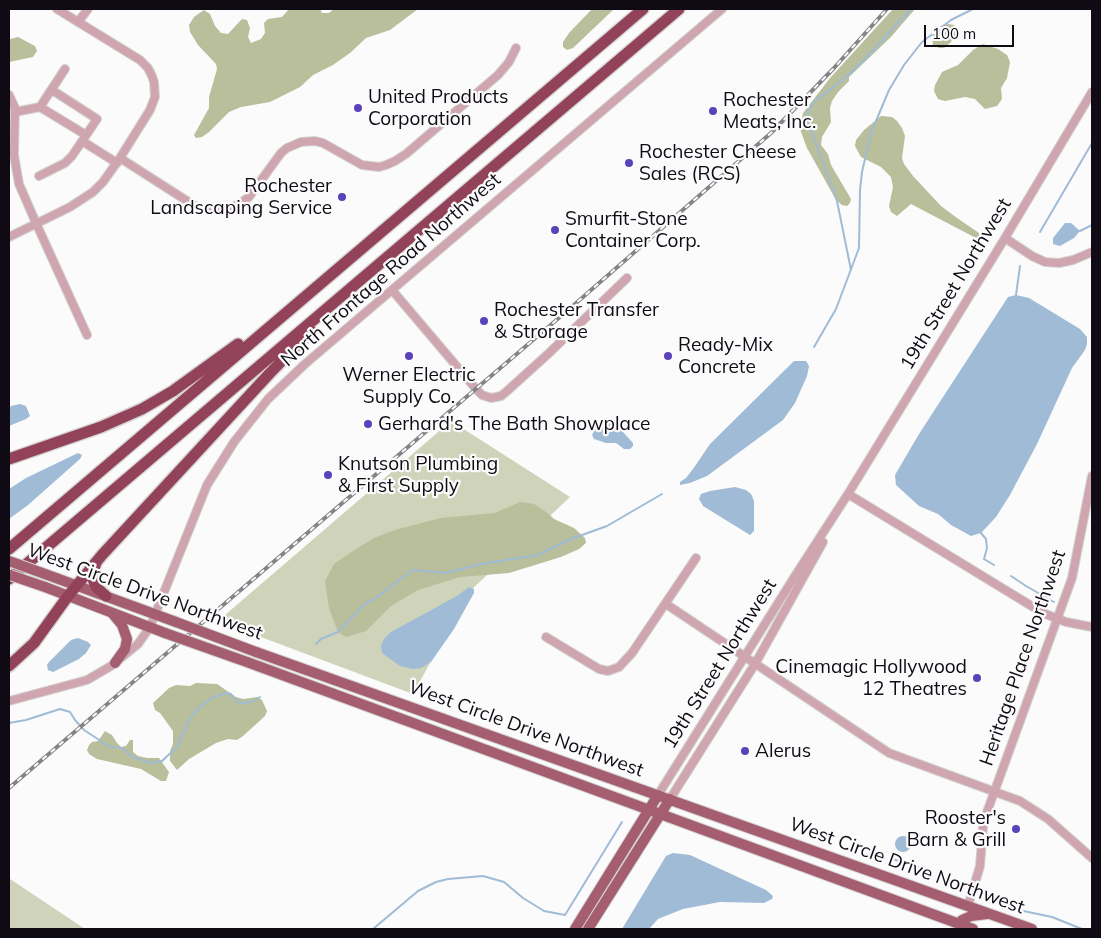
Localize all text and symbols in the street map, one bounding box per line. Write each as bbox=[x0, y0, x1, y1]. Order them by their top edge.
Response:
scale bar bbox=[926, 15, 1016, 47]
text: 100 m bbox=[932, 24, 976, 43]
place label: United Products Corporation bbox=[368, 86, 508, 130]
place label: Rochester Meats, Inc. bbox=[723, 89, 816, 133]
marker: United Products Corporation bbox=[352, 102, 364, 114]
marker: Rochester Meats, Inc. bbox=[707, 105, 719, 117]
place label: Rochester Cheese Sales (RCS) bbox=[639, 141, 796, 185]
marker: Rochester Cheese Sales (RCS) bbox=[623, 157, 635, 169]
street label: North Frontage Road Northwest bbox=[277, 168, 505, 372]
place label: Rochester Landscaping Service bbox=[150, 175, 332, 219]
marker: Rochester Landscaping Service bbox=[336, 191, 348, 203]
street label: 19th Street Northwest bbox=[896, 194, 1016, 374]
place label: Smurfit-Stone Container Corp. bbox=[565, 208, 701, 252]
marker: Smurfit-Stone Container Corp. bbox=[549, 224, 561, 236]
place label: Rochester Transfer & Strorage bbox=[494, 299, 659, 343]
marker: Rochester Transfer & Strorage bbox=[478, 315, 490, 327]
place label: Ready-Mix Concrete bbox=[678, 334, 773, 378]
marker: Werner Electric Supply Co. bbox=[403, 350, 415, 362]
marker: Ready-Mix Concrete bbox=[662, 350, 674, 362]
place label: Werner Electric Supply Co. bbox=[342, 364, 476, 408]
place label: Gerhard's The Bath Showplace bbox=[378, 413, 650, 435]
marker: Gerhard's The Bath Showplace bbox=[362, 418, 374, 430]
place label: Knutson Plumbing & First Supply bbox=[338, 453, 498, 497]
marker: Knutson Plumbing & First Supply bbox=[322, 469, 334, 481]
street label: West Circle Drive Northwest bbox=[24, 539, 266, 645]
street label: Heritage Place Northwest bbox=[975, 547, 1071, 769]
street label: 19th Street Northwest bbox=[658, 575, 782, 753]
place label: Cinemagic Hollywood 12 Theatres bbox=[775, 656, 967, 700]
marker: Cinemagic Hollywood 12 Theatres bbox=[971, 672, 983, 684]
street label: West Circle Drive Northwest bbox=[405, 676, 647, 782]
place label: Alerus bbox=[755, 740, 811, 762]
marker: Alerus bbox=[739, 745, 751, 757]
place label: Rooster's Barn & Grill bbox=[907, 807, 1006, 851]
street label: West Circle Drive Northwest bbox=[786, 813, 1028, 919]
marker: Rooster's Barn & Grill bbox=[1010, 823, 1022, 835]

